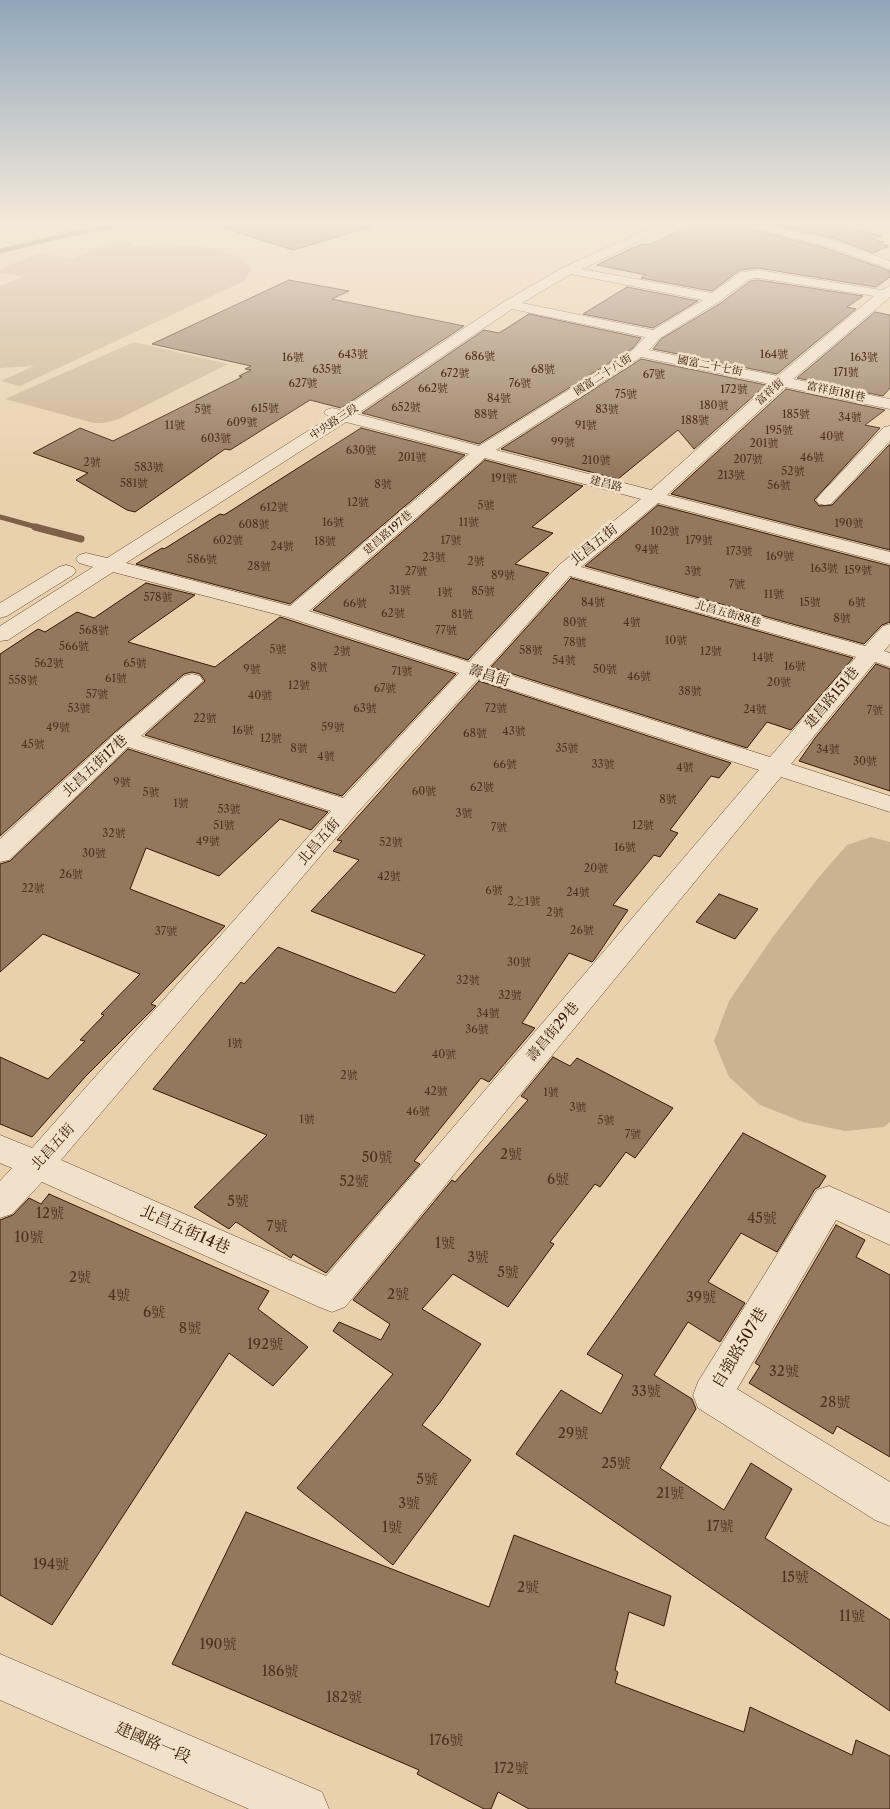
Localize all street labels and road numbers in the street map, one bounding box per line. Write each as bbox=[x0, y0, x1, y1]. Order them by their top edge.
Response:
street label: 國富二十八街 bbox=[572, 351, 634, 399]
street label: 國富二十七街 bbox=[676, 353, 744, 379]
street label: 富祥街 bbox=[753, 376, 787, 408]
street label: 富祥街181巷 bbox=[805, 379, 867, 405]
street label: 中央路三段 bbox=[307, 401, 361, 443]
street label: 建昌路 bbox=[588, 474, 624, 494]
street label: 建昌路197巷 bbox=[361, 508, 415, 558]
street label: 北昌五街 bbox=[567, 521, 621, 569]
street label: 北昌五街88巷 bbox=[693, 598, 763, 630]
street label: 壽昌街 bbox=[466, 662, 512, 690]
street label: 建昌路151巷 bbox=[801, 664, 863, 732]
street label: 北昌五街17巷 bbox=[59, 732, 131, 800]
street label: 北昌五街 bbox=[294, 815, 344, 869]
street label: 壽昌街29巷 bbox=[523, 999, 583, 1065]
street label: 北昌五街 bbox=[28, 1121, 78, 1173]
street label: 北昌五街14巷 bbox=[137, 1202, 233, 1258]
street label: 自強路507巷 bbox=[708, 1304, 772, 1392]
street label: 建國路一段 bbox=[112, 1719, 194, 1767]

